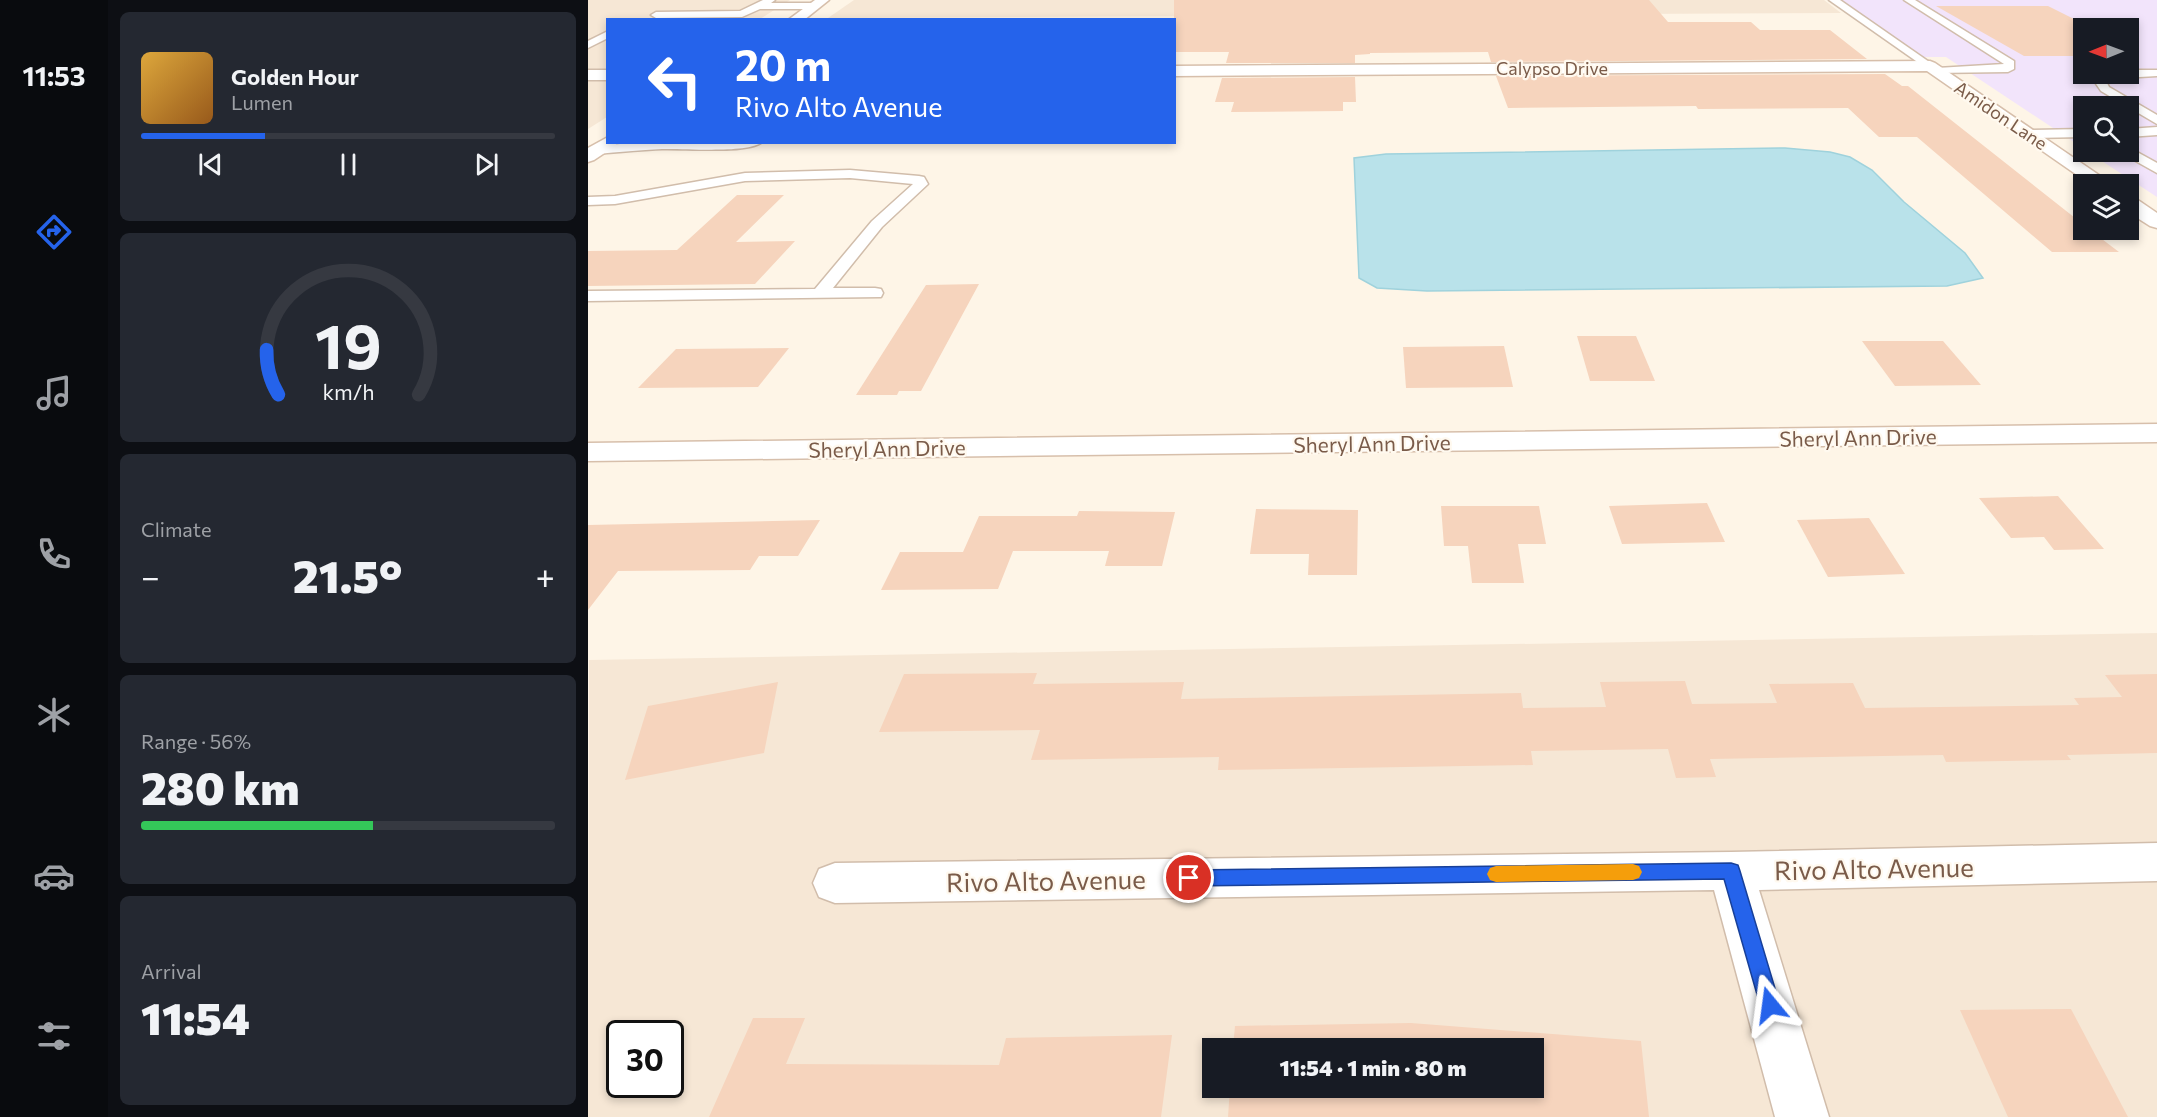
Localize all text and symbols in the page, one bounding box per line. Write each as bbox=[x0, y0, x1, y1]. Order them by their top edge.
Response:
north arrow bbox=[2073, 18, 2139, 84]
map controls bbox=[2073, 18, 2139, 240]
text: 20 m bbox=[735, 38, 831, 90]
icon: left bbox=[636, 42, 714, 120]
street label: Calypso Drive bbox=[1496, 57, 1608, 79]
text: 11:53 bbox=[22, 59, 86, 92]
text: Golden Hour bbox=[231, 63, 359, 90]
street label: Amidon Lane bbox=[1950, 76, 2052, 154]
text: Lumen bbox=[231, 90, 293, 114]
text: Rivo Alto Avenue bbox=[735, 90, 942, 123]
button: search bbox=[2073, 96, 2139, 162]
icon: previous bbox=[194, 148, 227, 181]
icon: pause bbox=[332, 148, 365, 181]
icon: next bbox=[470, 148, 503, 181]
button: layers bbox=[2073, 174, 2139, 240]
icon: directions bbox=[33, 211, 75, 253]
text: 19 bbox=[315, 306, 381, 382]
icon: music bbox=[33, 372, 75, 414]
text: km/h bbox=[322, 378, 374, 404]
street label: Sheryl Ann Drive bbox=[1779, 423, 1937, 451]
street label: Sheryl Ann Drive bbox=[1293, 429, 1451, 457]
street label: Sheryl Ann Drive bbox=[808, 434, 966, 462]
text: Climate bbox=[141, 517, 211, 541]
icon: phone bbox=[33, 533, 75, 575]
text: 21.5° bbox=[293, 547, 403, 602]
text: − bbox=[141, 555, 160, 596]
text: + bbox=[536, 555, 555, 596]
icon: climate bbox=[33, 694, 75, 736]
text: Range · 56% bbox=[141, 729, 251, 753]
text: 280 km bbox=[141, 759, 299, 814]
street label: Rivo Alto Avenue bbox=[1774, 851, 1974, 885]
pin bbox=[1163, 852, 1214, 903]
icon: car bbox=[33, 855, 75, 897]
icon: arrive bbox=[1172, 861, 1205, 894]
street label: Rivo Alto Avenue bbox=[946, 863, 1146, 897]
text: Arrival bbox=[141, 959, 202, 983]
position arrow bbox=[1738, 973, 1802, 1037]
text: 11:54 bbox=[141, 989, 250, 1044]
icon: filters bbox=[33, 1015, 75, 1057]
speed limit sign: 30 bbox=[606, 1020, 684, 1098]
text: 11:54 · 1 min · 80 m bbox=[1279, 1054, 1467, 1081]

